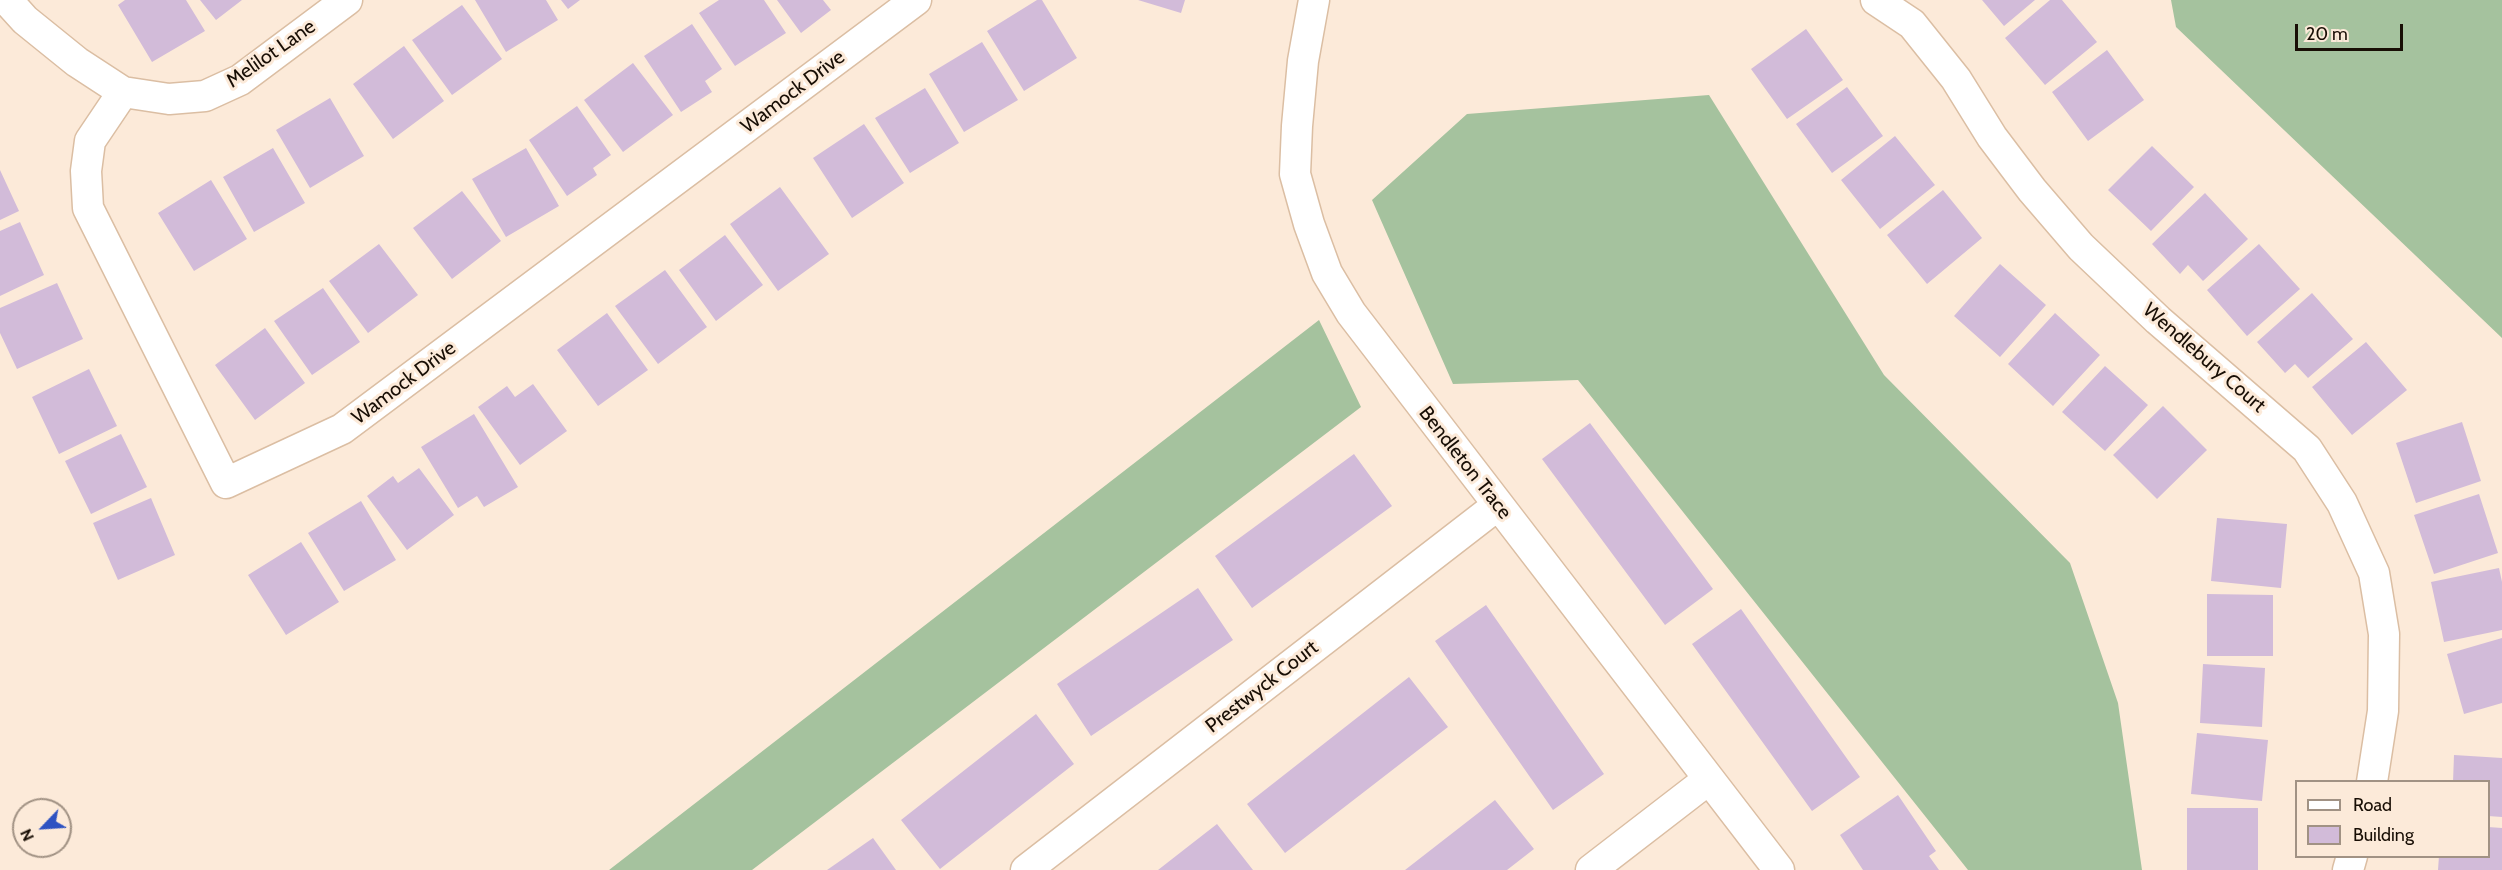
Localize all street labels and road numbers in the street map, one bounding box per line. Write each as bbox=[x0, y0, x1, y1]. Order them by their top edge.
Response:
street label: Melilot Lane bbox=[222, 15, 320, 93]
street label: Wamock Drive bbox=[736, 45, 850, 139]
street label: Wendlebury Court bbox=[2138, 298, 2270, 418]
street label: Wamock Drive bbox=[347, 336, 461, 430]
street label: Bendleton Trace bbox=[1414, 402, 1516, 524]
street label: Prestwyck Court bbox=[1201, 636, 1323, 738]

